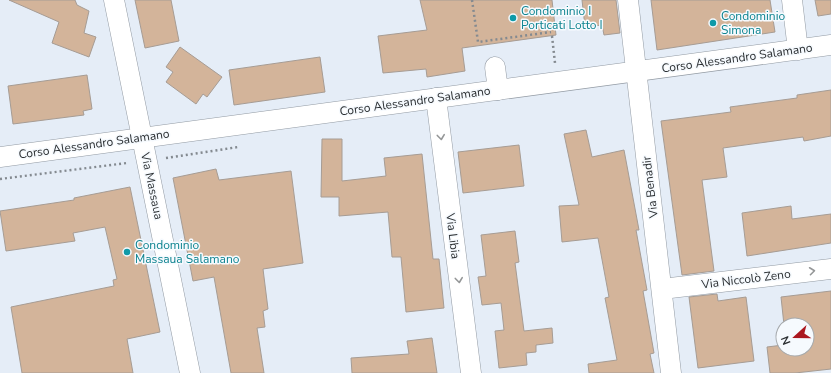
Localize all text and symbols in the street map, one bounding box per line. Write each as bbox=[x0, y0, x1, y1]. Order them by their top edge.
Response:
place label: Condominio I Porticati Lotto I bbox=[521, 3, 603, 33]
place label: Condominio Simona bbox=[721, 8, 785, 38]
marker: Condominio I Porticati Lotto I bbox=[508, 13, 518, 23]
marker: Condominio Simona bbox=[708, 18, 718, 28]
street label: Corso Alessandro Salamano bbox=[661, 39, 814, 77]
street label: Corso Alessandro Salamano bbox=[339, 82, 492, 120]
street label: Corso Alessandro Salamano bbox=[18, 125, 171, 163]
one-way arrow bbox=[436, 134, 445, 140]
street label: Via Massaua bbox=[137, 150, 167, 221]
street label: Via Benadir bbox=[638, 154, 662, 220]
street label: Via Libia bbox=[442, 211, 464, 260]
place label: Condominio Massaua Salamano bbox=[135, 237, 240, 267]
marker: Condominio Massaua Salamano bbox=[122, 247, 132, 257]
street label: Via Niccolò Zeno bbox=[700, 266, 792, 293]
one-way arrow bbox=[808, 267, 815, 276]
one-way arrow bbox=[454, 277, 463, 283]
north arrow bbox=[775, 317, 815, 357]
text: N bbox=[778, 334, 795, 347]

